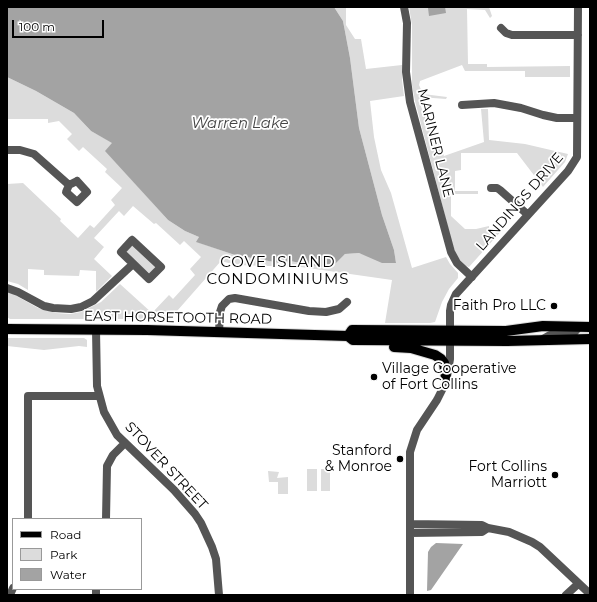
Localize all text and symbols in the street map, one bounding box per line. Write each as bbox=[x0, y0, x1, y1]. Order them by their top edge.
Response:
scale bar bbox=[14, 12, 106, 38]
text: 100 m bbox=[19, 19, 55, 34]
street label: MARINER LANE bbox=[413, 87, 457, 199]
water label: Warren Lake bbox=[191, 115, 289, 133]
street label: LANDINGS DRIVE bbox=[473, 149, 567, 255]
district label: COVE ISLAND CONDOMINIUMS bbox=[207, 254, 349, 289]
place label: Faith Pro LLC bbox=[453, 298, 546, 314]
marker: Faith Pro LLC bbox=[549, 301, 559, 311]
street label: EAST HORSETOOTH ROAD bbox=[84, 308, 272, 328]
place label: Village Cooperative of Fort Collins bbox=[382, 361, 516, 394]
marker: Village Cooperative of Fort Collins bbox=[369, 372, 379, 382]
street label: STOVER STREET bbox=[121, 419, 211, 513]
place label: Stanford & Monroe bbox=[325, 443, 392, 476]
marker: Stanford & Monroe bbox=[395, 454, 405, 464]
place label: Fort Collins Marriott bbox=[468, 459, 547, 492]
marker: Fort Collins Marriott bbox=[550, 470, 560, 480]
legend bbox=[12, 518, 142, 590]
text: Road bbox=[50, 527, 81, 542]
text: Park bbox=[50, 547, 77, 562]
text: Water bbox=[50, 567, 86, 582]

